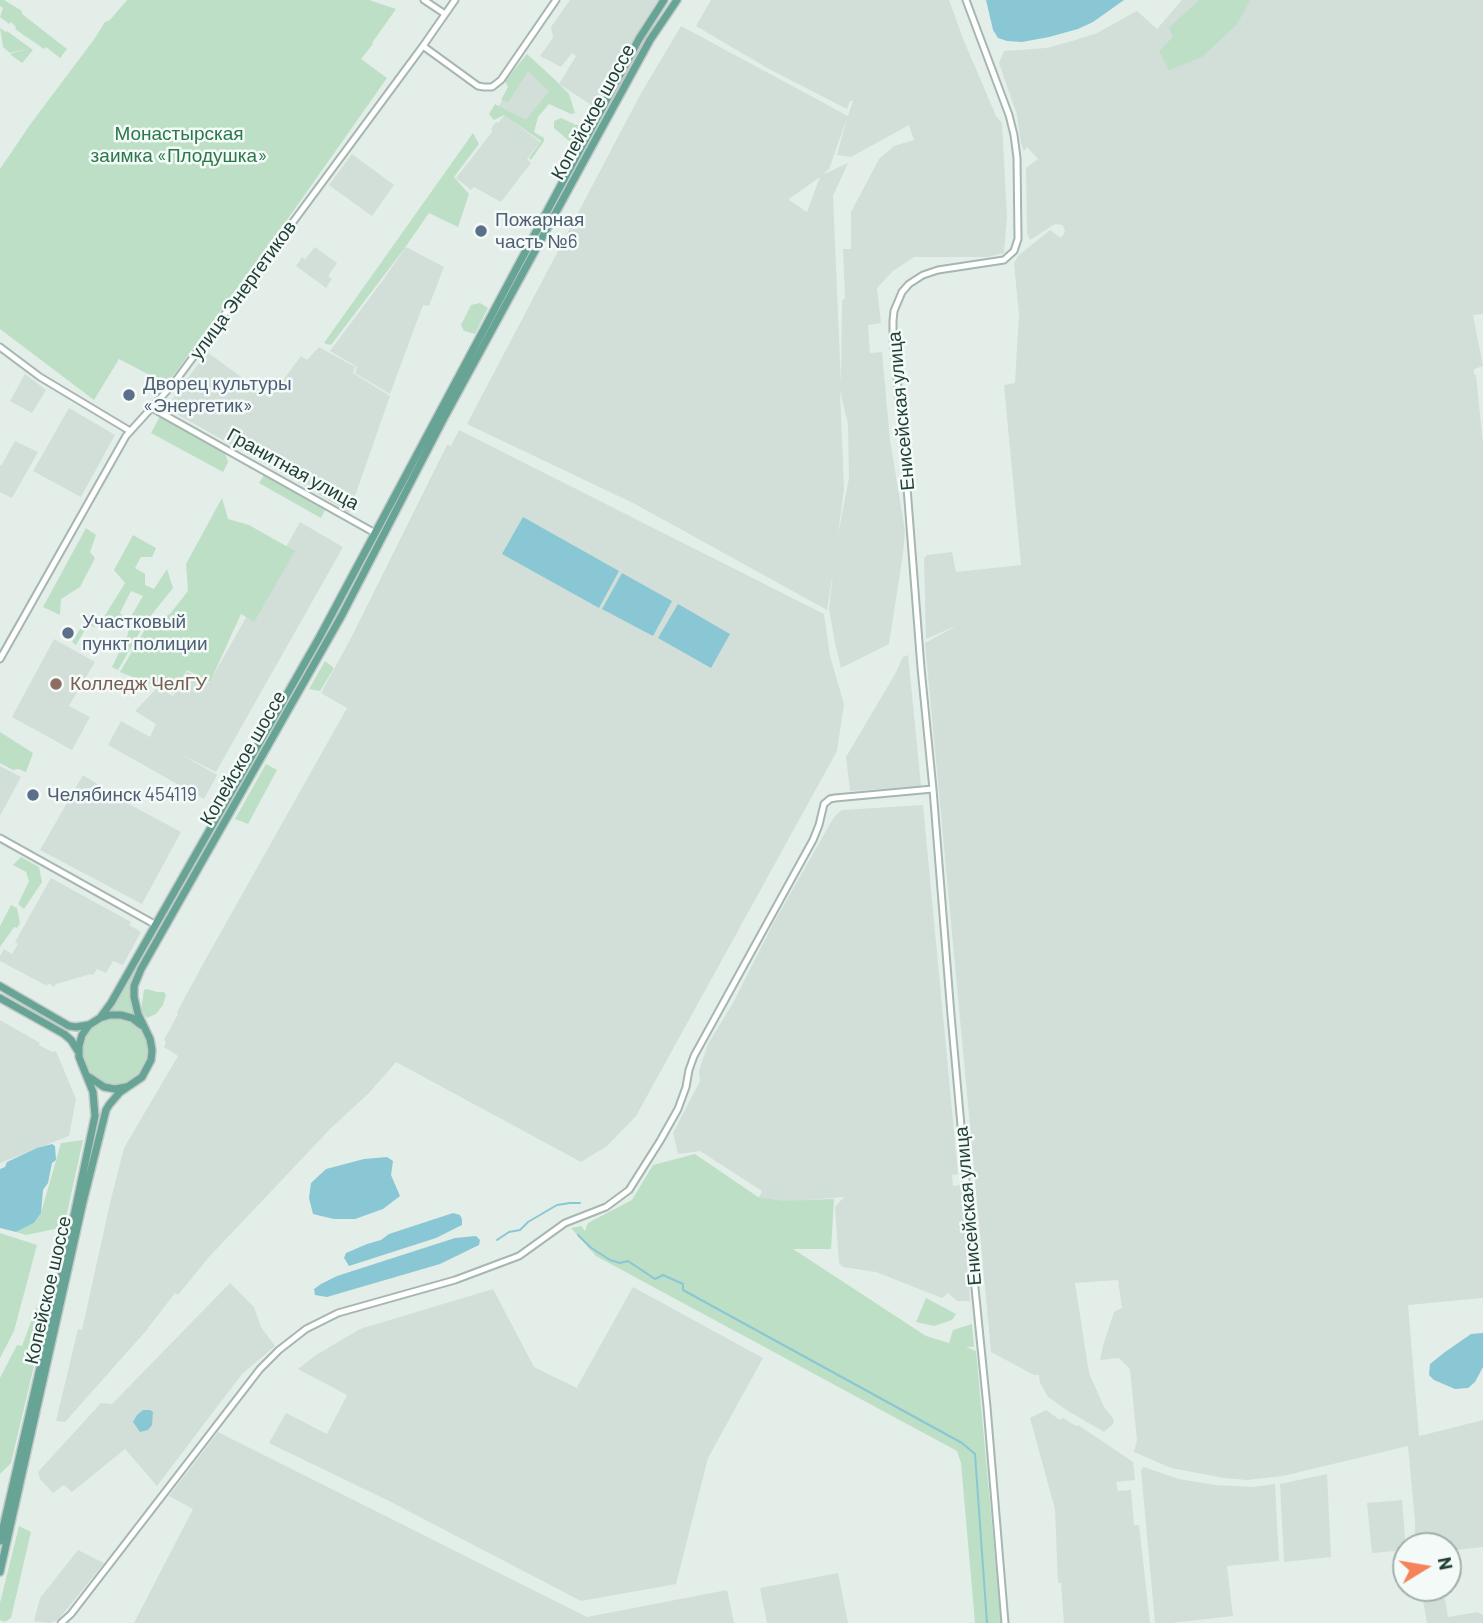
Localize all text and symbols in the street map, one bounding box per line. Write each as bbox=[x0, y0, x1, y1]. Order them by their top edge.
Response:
street label: Копейское шоссе bbox=[546, 40, 640, 184]
park label: Монастырская заимка «Плодушка» bbox=[91, 123, 267, 167]
place label: Пожарная часть №6 bbox=[495, 209, 584, 253]
street label: улица Энергетиков bbox=[185, 216, 301, 364]
marker: Пожарная часть №6 bbox=[473, 223, 489, 239]
street label: Енисейская улица bbox=[883, 331, 919, 491]
place label: Дворец культуры «Энергетик» bbox=[143, 373, 292, 417]
marker: Дворец культуры «Энергетик» bbox=[121, 387, 137, 403]
street label: Гранитная улица bbox=[223, 423, 363, 515]
place label: Участковый пункт полиции bbox=[82, 611, 208, 655]
marker: Участковый пункт полиции bbox=[60, 625, 76, 641]
place label: Колледж ЧелГУ bbox=[70, 673, 207, 695]
marker: Колледж ЧелГУ bbox=[48, 676, 64, 692]
street label: Копейское шоссе bbox=[195, 687, 291, 829]
place label: Челябинск 454119 bbox=[47, 784, 197, 806]
marker: Челябинск 454119 bbox=[25, 787, 41, 803]
street label: Енисейская улица bbox=[950, 1126, 986, 1286]
street label: Копейское шоссе bbox=[20, 1214, 76, 1366]
north arrow bbox=[1392, 1532, 1462, 1602]
text: N bbox=[1434, 1555, 1459, 1572]

